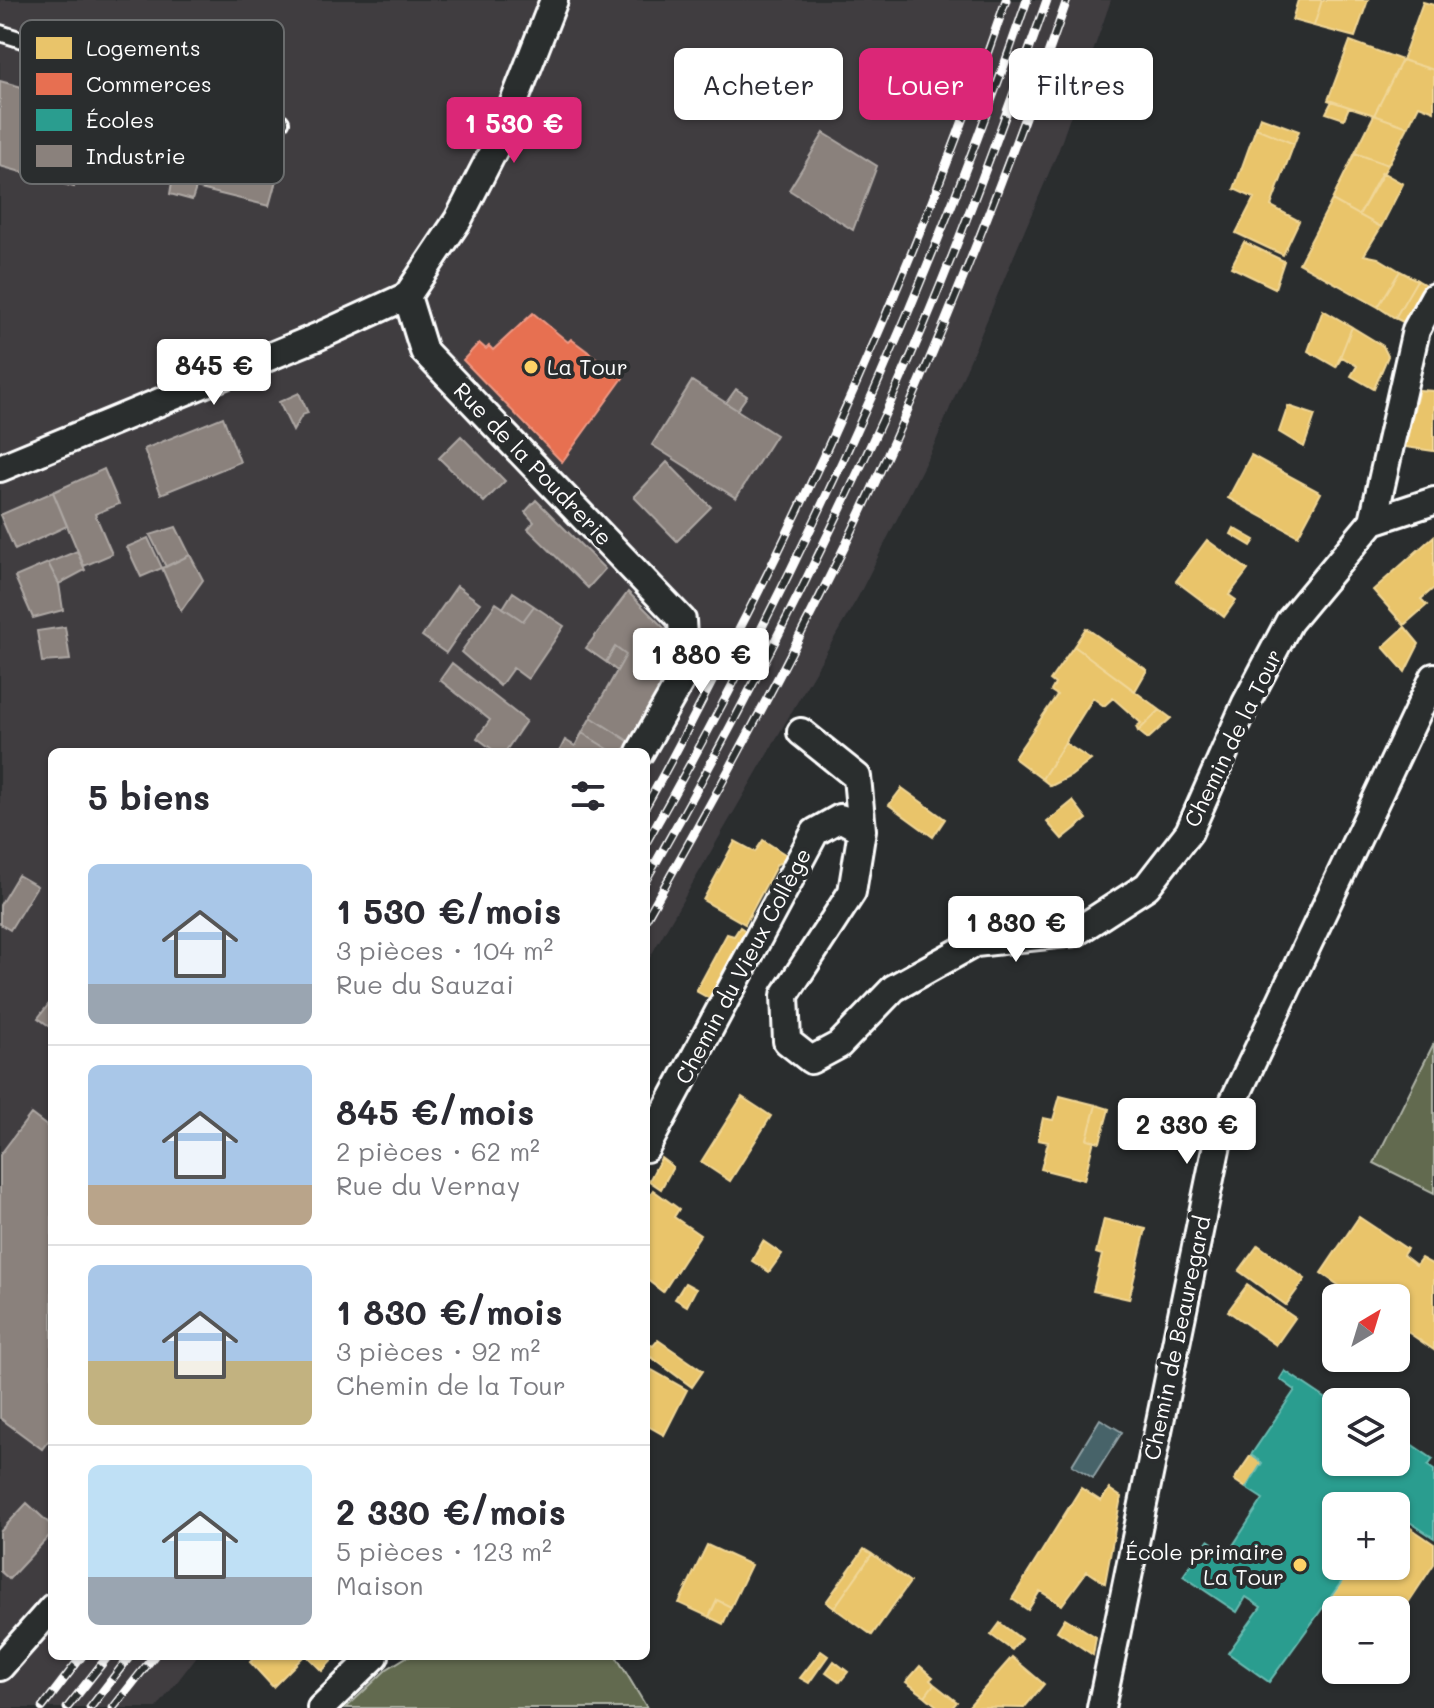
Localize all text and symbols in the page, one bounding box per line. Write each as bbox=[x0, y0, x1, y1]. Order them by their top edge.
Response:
legend bbox=[20, 20, 284, 184]
text: Logements bbox=[86, 33, 201, 62]
chip: Acheter bbox=[674, 48, 843, 120]
chip: Louer bbox=[859, 48, 993, 120]
chip: Filtres bbox=[1009, 48, 1153, 120]
text: Commerces bbox=[86, 69, 212, 98]
pin: 1 530 € bbox=[440, 97, 588, 165]
text: Écoles bbox=[86, 105, 154, 134]
text: 1 530 € bbox=[465, 106, 563, 140]
text: Industrie bbox=[86, 141, 186, 170]
pin: 845 € bbox=[158, 339, 270, 407]
text: 845 € bbox=[175, 348, 253, 382]
place label: La Tour bbox=[547, 352, 628, 381]
marker: La Tour bbox=[522, 358, 540, 376]
street label: Rue de la Poudrerie bbox=[448, 376, 619, 551]
pin: 1 880 € bbox=[627, 628, 775, 696]
text: 1 880 € bbox=[651, 637, 751, 671]
street label: Chemin de la Tour bbox=[1177, 644, 1288, 832]
text: 5 biens bbox=[88, 774, 210, 819]
icon: filters bbox=[566, 774, 610, 818]
street label: Chemin du Vieux Collège bbox=[668, 843, 817, 1089]
text: 1 530 €/mois bbox=[336, 888, 561, 933]
icon: home bbox=[152, 896, 248, 992]
pin: 1 830 € bbox=[942, 896, 1090, 964]
text: 1 830 € bbox=[966, 905, 1066, 939]
text: 3 pièces · 104 m² bbox=[336, 933, 553, 967]
text: Rue du Sauzai bbox=[336, 967, 514, 1001]
text: 845 €/mois bbox=[336, 1089, 534, 1134]
icon: home bbox=[152, 1097, 248, 1193]
pin: 2 330 € bbox=[1113, 1098, 1261, 1166]
text: 2 330 € bbox=[1136, 1107, 1238, 1141]
text: 2 pièces · 62 m² bbox=[336, 1134, 540, 1168]
text: Rue du Vernay bbox=[336, 1168, 520, 1202]
street label: Chemin de Beauregard bbox=[1136, 1213, 1217, 1463]
north arrow bbox=[1322, 1284, 1410, 1372]
map controls bbox=[1322, 1284, 1410, 1684]
text: 1 830 €/mois bbox=[336, 1289, 563, 1334]
icon: home bbox=[152, 1297, 248, 1393]
text: 3 pièces · 92 m² bbox=[336, 1334, 540, 1368]
text: Chemin de la Tour bbox=[336, 1368, 566, 1402]
button: layers bbox=[1322, 1388, 1410, 1476]
text: 2 330 €/mois bbox=[336, 1489, 566, 1534]
button: + bbox=[1322, 1492, 1410, 1580]
icon: home bbox=[152, 1497, 248, 1593]
text: 5 pièces · 123 m² bbox=[336, 1534, 552, 1568]
place label: École primaire La Tour bbox=[1125, 1537, 1284, 1591]
marker: École primaire La Tour bbox=[1291, 1556, 1309, 1574]
text: Maison bbox=[336, 1568, 423, 1602]
button: − bbox=[1322, 1596, 1410, 1684]

